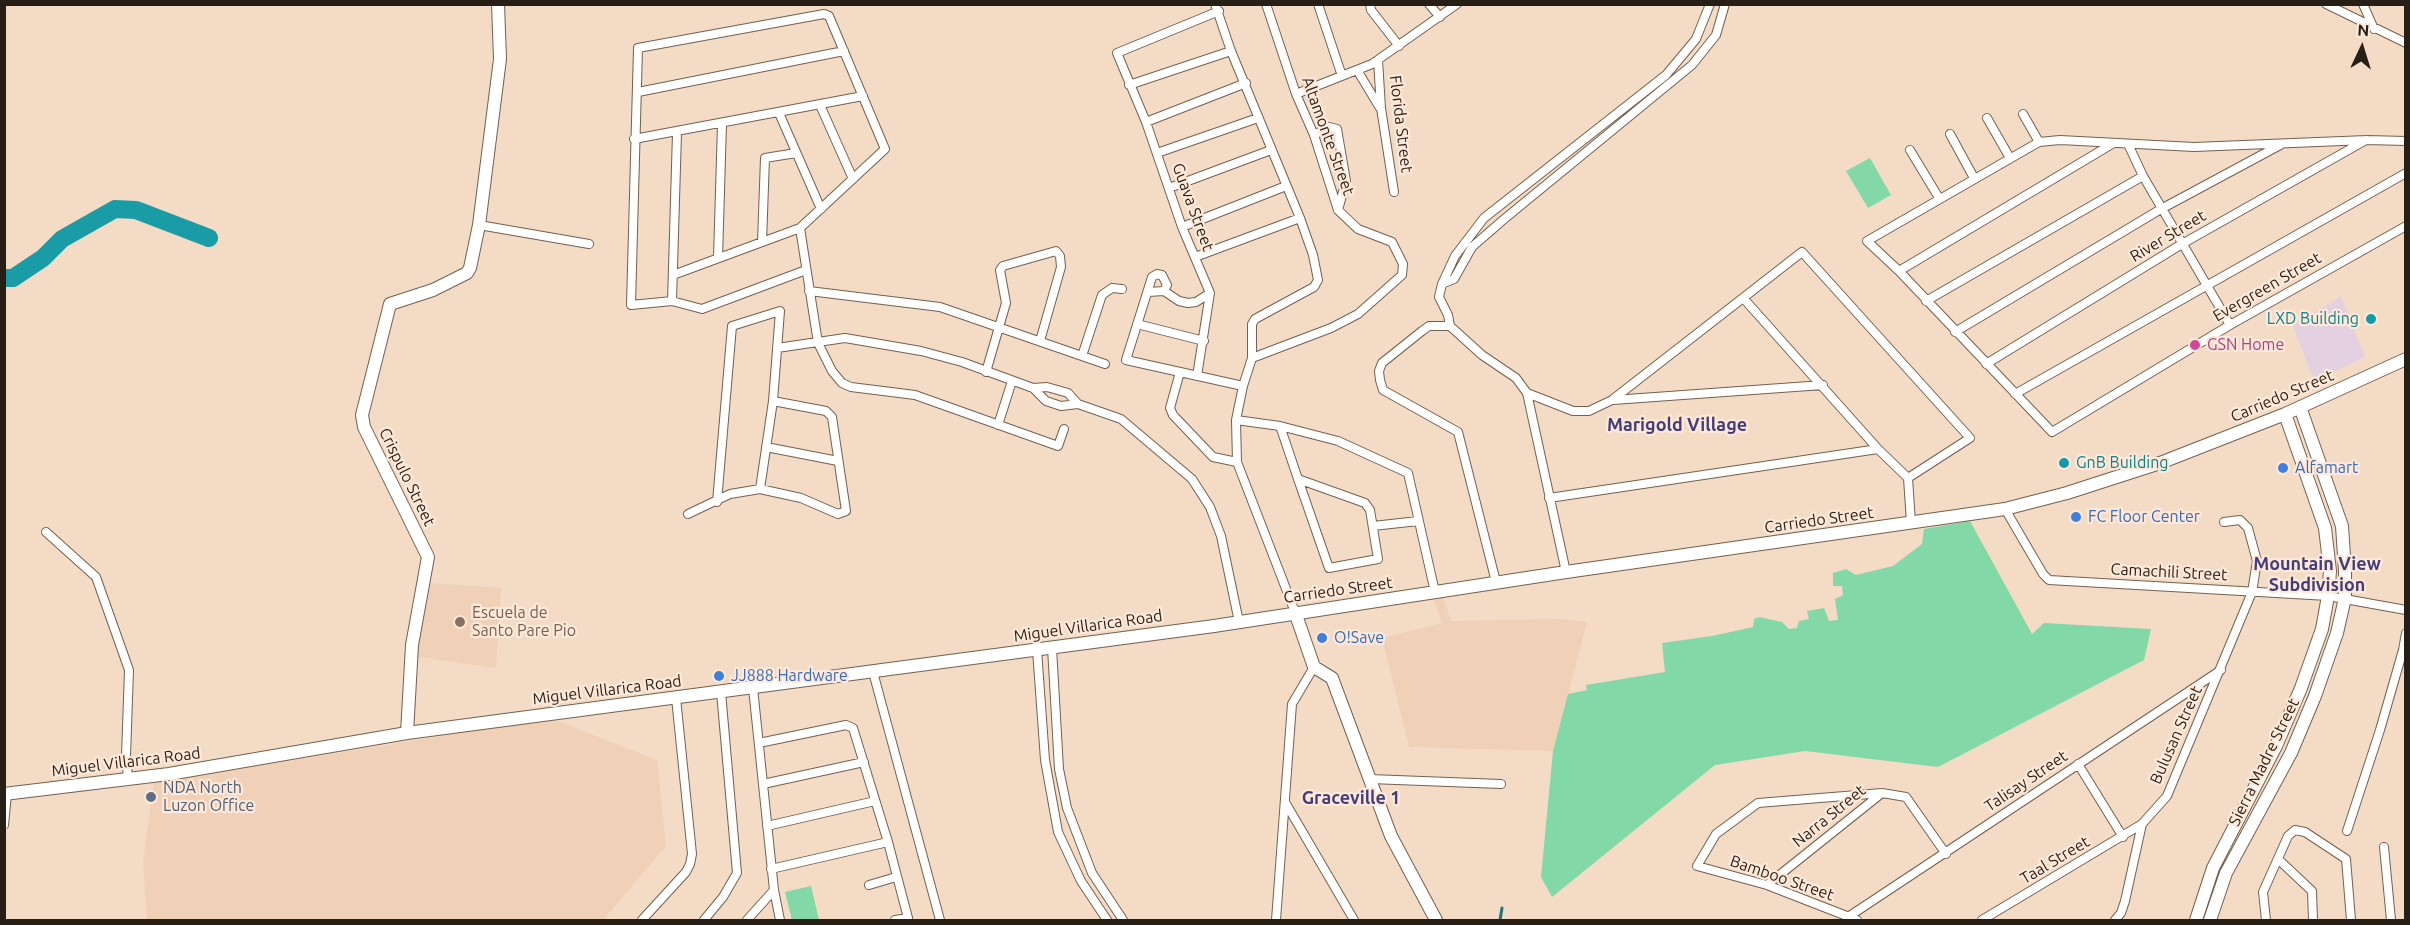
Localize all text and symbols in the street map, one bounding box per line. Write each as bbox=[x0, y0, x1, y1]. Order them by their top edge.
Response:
north arrow bbox=[2332, 18, 2392, 78]
text: N bbox=[2357, 21, 2370, 39]
street label: Altamonte Street bbox=[1298, 74, 1358, 198]
street label: Florida Street bbox=[1386, 74, 1416, 174]
street label: Guava Street bbox=[1168, 160, 1218, 254]
street label: River Street bbox=[2127, 206, 2209, 266]
street label: Evergreen Street bbox=[2209, 248, 2325, 326]
place label: LXD Building bbox=[2267, 309, 2359, 329]
marker: LXD Building bbox=[2364, 312, 2378, 326]
place label: GSN Home bbox=[2207, 335, 2284, 355]
marker: GSN Home bbox=[2188, 338, 2202, 352]
street label: Carriedo Street bbox=[2228, 366, 2336, 426]
district label: Marigold Village bbox=[1607, 414, 1747, 436]
street label: Crispulo Street bbox=[375, 425, 439, 529]
place label: GnB Building bbox=[2076, 453, 2169, 473]
marker: GnB Building bbox=[2057, 456, 2071, 470]
place label: Alfamart bbox=[2295, 458, 2358, 478]
marker: Alfamart bbox=[2276, 461, 2290, 475]
street label: Carriedo Street bbox=[1763, 503, 1875, 537]
place label: FC Floor Center bbox=[2088, 507, 2200, 527]
marker: FC Floor Center bbox=[2069, 510, 2083, 524]
district label: Mountain View Subdivision bbox=[2253, 553, 2381, 596]
street label: Camachili Street bbox=[2110, 559, 2228, 585]
street label: Carriedo Street bbox=[1282, 573, 1394, 607]
place label: Escuela de Santo Pare Pio bbox=[472, 603, 576, 641]
street label: Miguel Villarica Road bbox=[1012, 606, 1164, 646]
marker: Escuela de Santo Pare Pio bbox=[453, 615, 467, 629]
place label: O!Save bbox=[1334, 628, 1384, 648]
marker: O!Save bbox=[1315, 631, 1329, 645]
place label: JJ888 Hardware bbox=[731, 666, 848, 686]
marker: JJ888 Hardware bbox=[712, 669, 726, 683]
street label: Miguel Villarica Road bbox=[531, 671, 683, 709]
street label: Bulusan Street bbox=[2146, 683, 2206, 787]
street label: Sierra Madre Street bbox=[2225, 695, 2303, 829]
street label: Miguel Villarica Road bbox=[50, 743, 202, 781]
street label: Talisay Street bbox=[1981, 746, 2071, 816]
place label: NDA North Luzon Office bbox=[163, 778, 254, 816]
street label: Narra Street bbox=[1789, 781, 1869, 851]
district label: Graceville 1 bbox=[1302, 787, 1400, 809]
marker: NDA North Luzon Office bbox=[144, 790, 158, 804]
street label: Taal Street bbox=[2017, 832, 2093, 888]
street label: Bamboo Street bbox=[1728, 851, 1836, 905]

